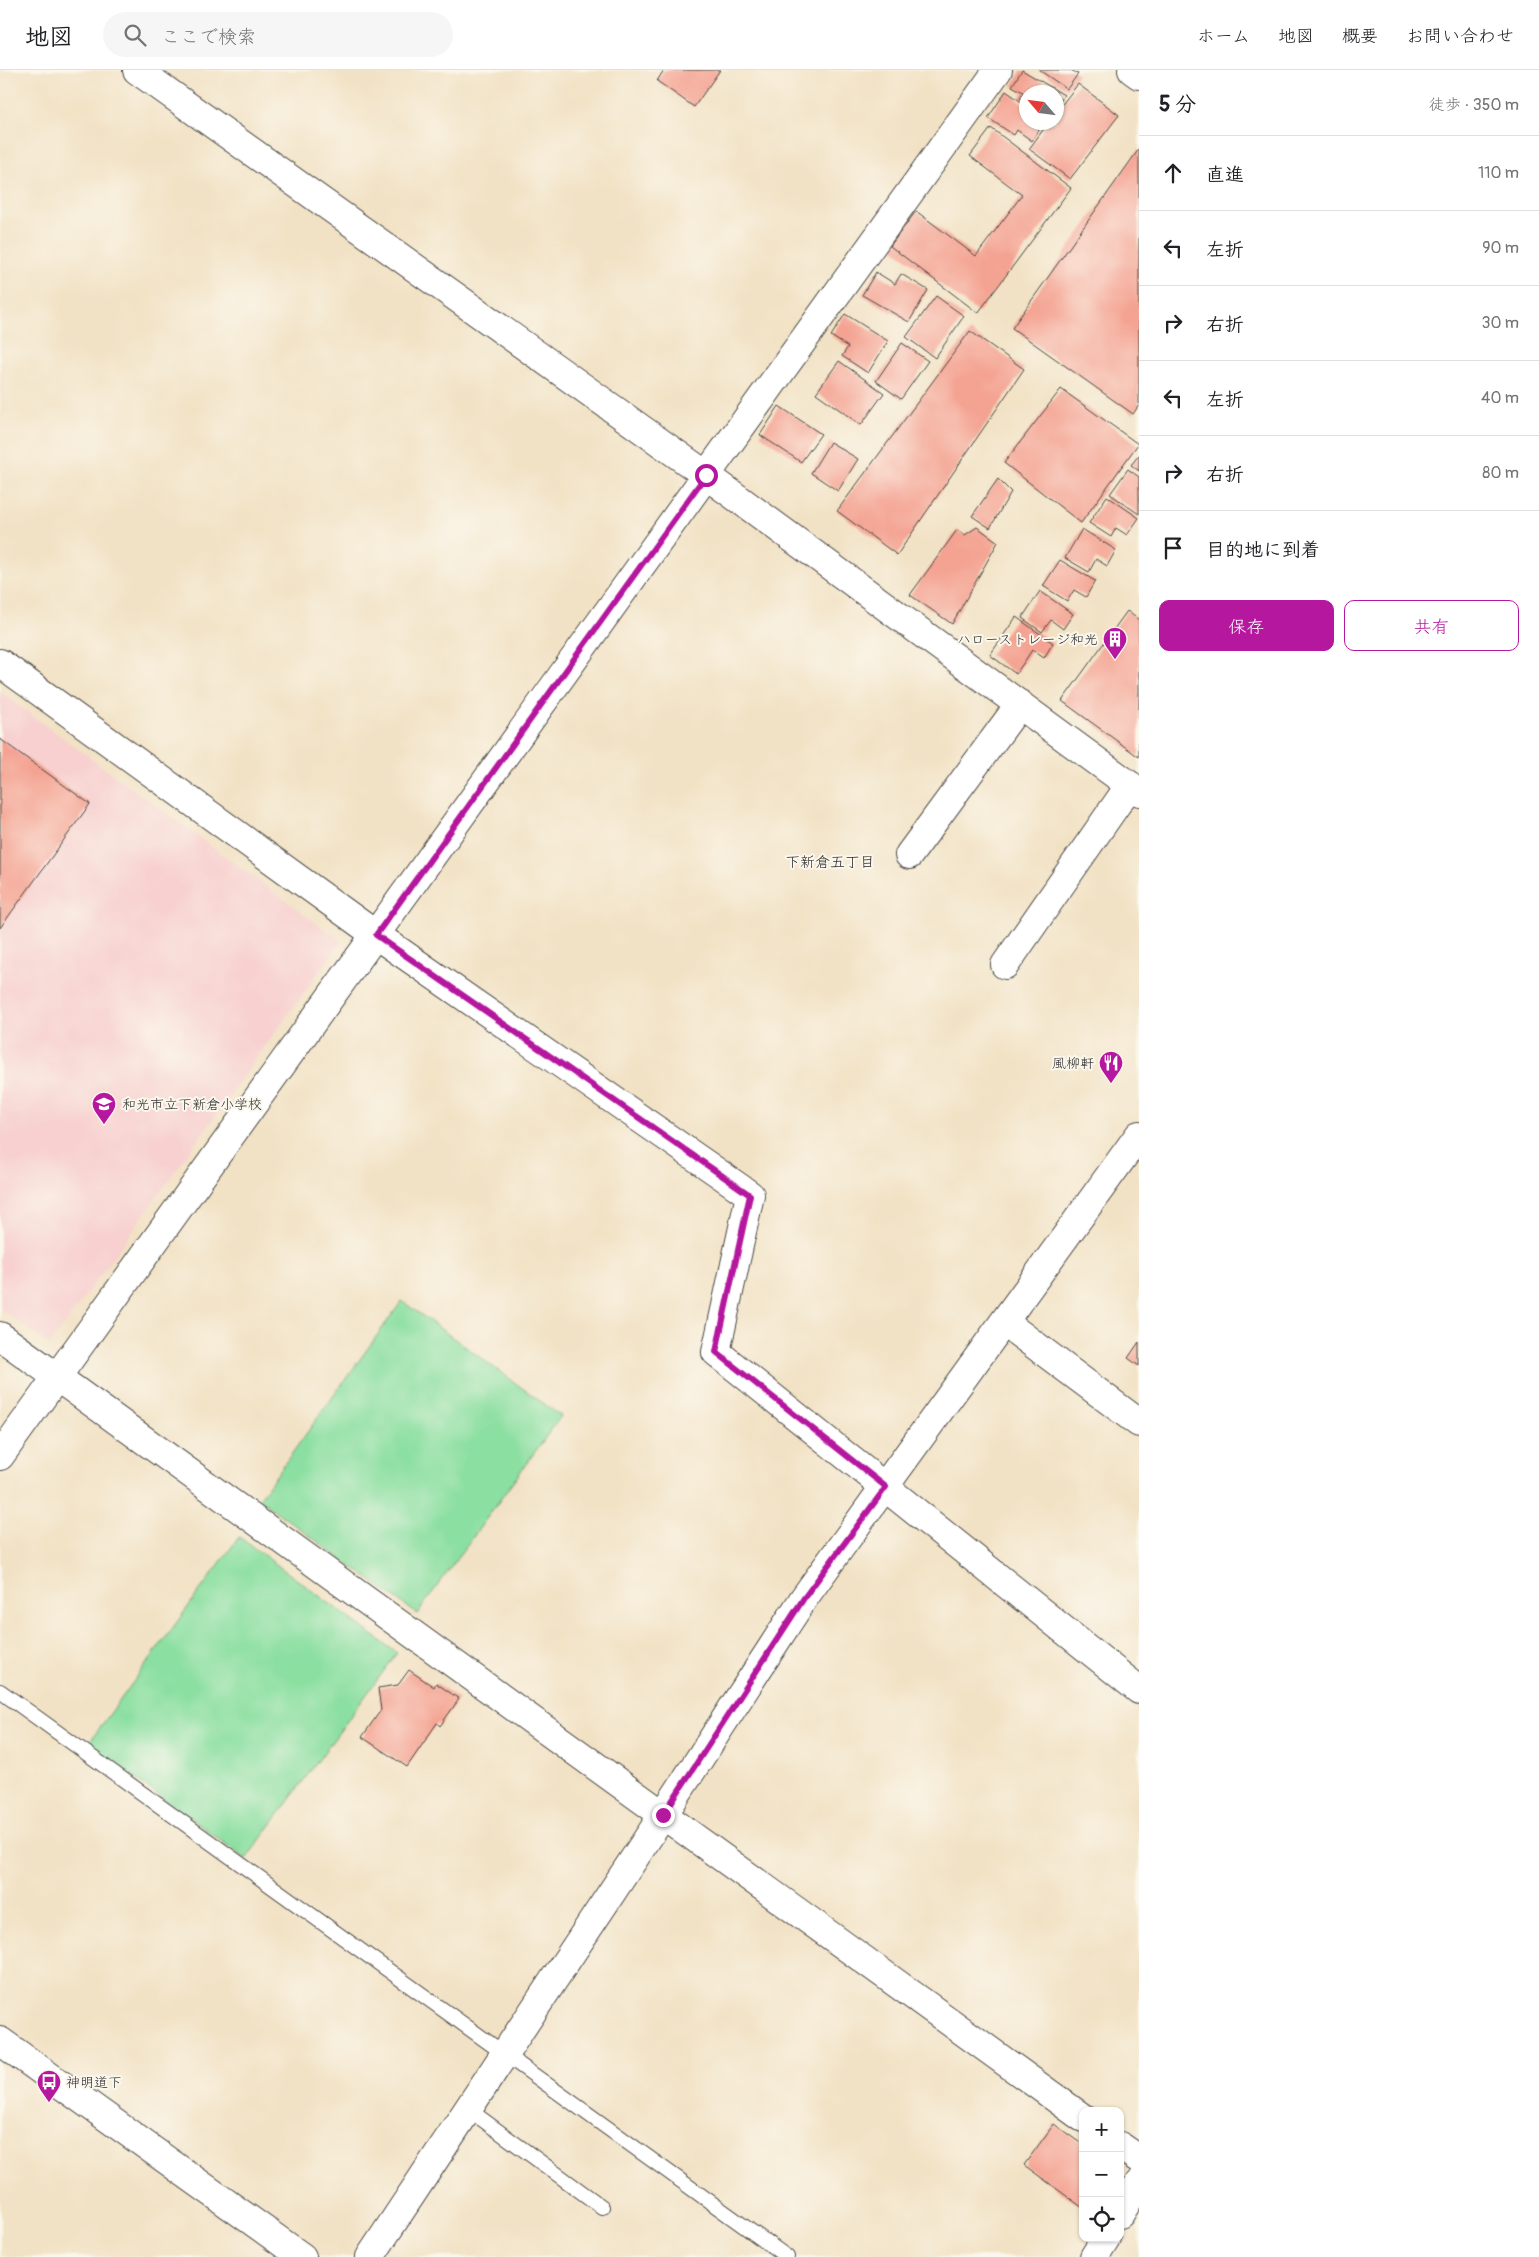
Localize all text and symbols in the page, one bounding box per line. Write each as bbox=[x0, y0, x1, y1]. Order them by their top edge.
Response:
search box bbox=[103, 12, 453, 57]
icon: search bbox=[121, 21, 149, 49]
text: 地図 bbox=[25, 23, 73, 52]
text: ここで検索 bbox=[161, 25, 256, 49]
text: ホーム bbox=[1197, 25, 1250, 48]
text: 地図 bbox=[1278, 25, 1314, 48]
text: 概要 bbox=[1342, 25, 1378, 48]
text: お問い合わせ bbox=[1406, 25, 1514, 48]
north arrow bbox=[1019, 85, 1064, 130]
text: 5 分 bbox=[1159, 91, 1196, 118]
text: 徒歩 · 350 m bbox=[1429, 95, 1519, 115]
icon: ahead bbox=[1159, 159, 1187, 187]
text: 直進 bbox=[1206, 163, 1244, 187]
text: 110 m bbox=[1478, 163, 1519, 183]
icon: left bbox=[1159, 234, 1187, 262]
text: 左折 bbox=[1206, 238, 1244, 262]
text: 90 m bbox=[1482, 238, 1519, 258]
icon: right bbox=[1159, 309, 1187, 337]
text: 右折 bbox=[1206, 313, 1244, 337]
text: 30 m bbox=[1481, 313, 1519, 333]
icon: left bbox=[1159, 384, 1187, 412]
text: 左折 bbox=[1206, 388, 1244, 412]
text: 40 m bbox=[1481, 388, 1519, 408]
icon: right bbox=[1159, 459, 1187, 487]
text: 右折 bbox=[1206, 463, 1244, 487]
text: 80 m bbox=[1482, 463, 1519, 483]
route start bbox=[695, 464, 718, 487]
icon: arrive bbox=[1159, 534, 1187, 562]
text: 目的地に到着 bbox=[1206, 538, 1320, 562]
button: 保存 bbox=[1159, 600, 1334, 651]
button: 共有 bbox=[1344, 600, 1519, 651]
building icon: ハローストレージ和光 bbox=[1102, 626, 1128, 660]
place label: ハローストレージ和光 bbox=[957, 631, 1098, 648]
district label: 下新倉五丁目 bbox=[785, 853, 875, 872]
restaurant icon: 風柳軒 bbox=[1098, 1050, 1124, 1084]
place label: 風柳軒 bbox=[1052, 1055, 1094, 1072]
school or university icon: 和光市立下新倉小学校 bbox=[91, 1091, 117, 1125]
place label: 和光市立下新倉小学校 bbox=[122, 1096, 262, 1113]
route end bbox=[652, 1804, 675, 1827]
bus stop icon: 神明道下 bbox=[36, 2069, 62, 2103]
place label: 神明道下 bbox=[66, 2074, 122, 2091]
map controls bbox=[1079, 2107, 1124, 2242]
button: + bbox=[1079, 2107, 1124, 2152]
button: − bbox=[1079, 2152, 1124, 2197]
button: locate bbox=[1079, 2197, 1124, 2242]

